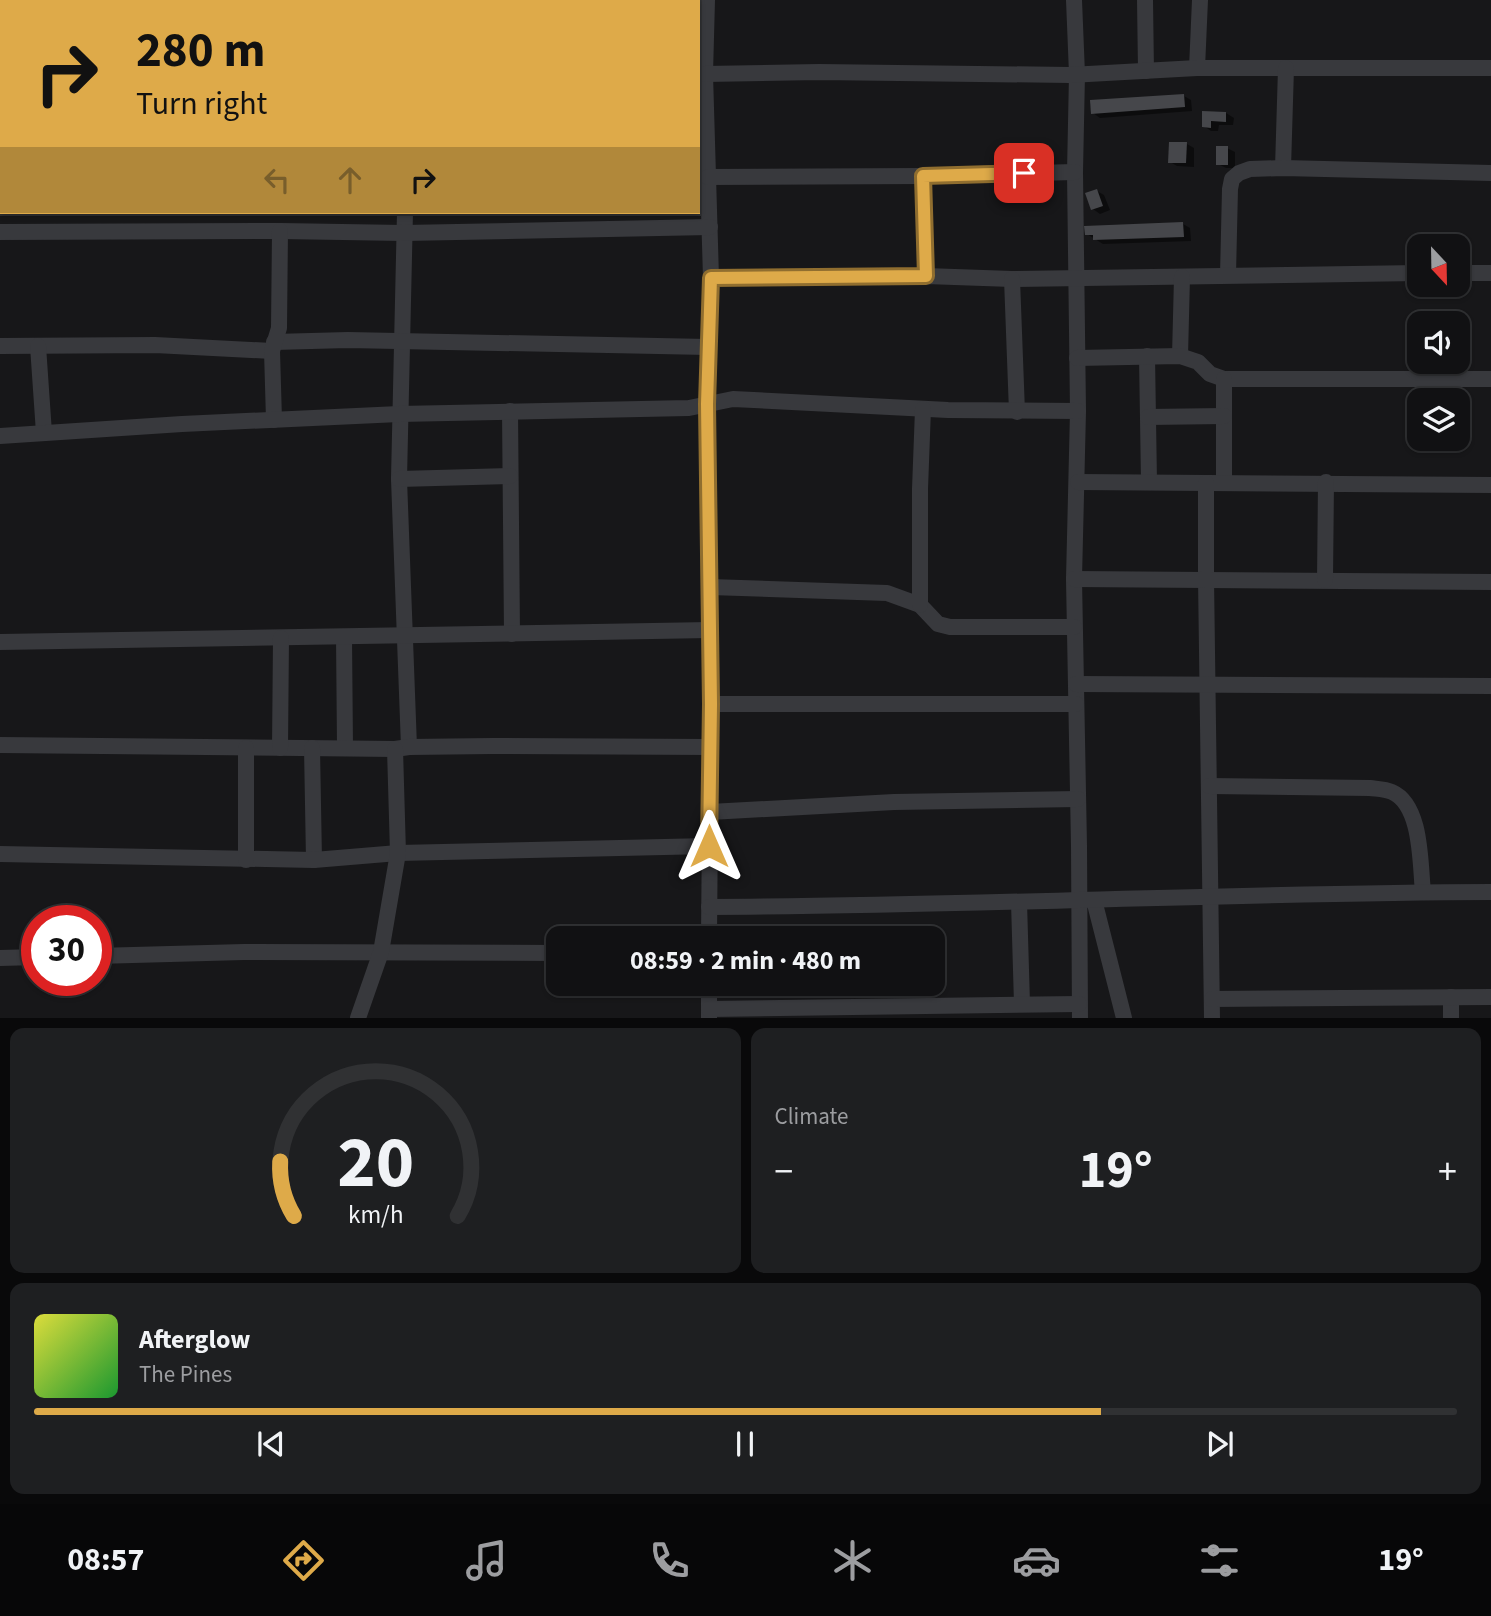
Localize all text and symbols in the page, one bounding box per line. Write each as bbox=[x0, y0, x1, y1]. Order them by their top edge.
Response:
text: 280 m bbox=[136, 16, 265, 86]
icon: right bbox=[21, 28, 112, 119]
text: Turn right bbox=[136, 81, 267, 127]
pin bbox=[994, 143, 1054, 203]
icon: arrive bbox=[1005, 154, 1043, 192]
icon: left bbox=[258, 161, 296, 199]
icon: ahead bbox=[331, 161, 369, 199]
icon: right bbox=[404, 161, 442, 199]
north arrow bbox=[1407, 234, 1470, 298]
map controls bbox=[1407, 234, 1470, 451]
button: sound bbox=[1407, 311, 1470, 374]
button: layers bbox=[1407, 388, 1470, 451]
position arrow bbox=[672, 809, 746, 883]
speed limit sign: 30 bbox=[21, 905, 112, 996]
text: 08:59 · 2 min · 480 m bbox=[630, 942, 861, 979]
text: Climate bbox=[775, 1100, 848, 1133]
text: 20 bbox=[337, 1112, 414, 1216]
text: 19° bbox=[1079, 1134, 1153, 1208]
text: − bbox=[775, 1145, 793, 1199]
text: + bbox=[1438, 1145, 1457, 1199]
text: km/h bbox=[348, 1197, 403, 1233]
text: Afterglow bbox=[139, 1321, 250, 1358]
text: The Pines bbox=[139, 1358, 232, 1391]
icon: previous bbox=[252, 1425, 290, 1463]
icon: pause bbox=[726, 1425, 764, 1463]
icon: next bbox=[1201, 1425, 1239, 1463]
icon: directions bbox=[279, 1536, 328, 1585]
icon: music bbox=[462, 1536, 511, 1585]
icon: phone bbox=[645, 1536, 694, 1585]
icon: climate bbox=[828, 1536, 877, 1585]
icon: car bbox=[1012, 1536, 1061, 1585]
icon: filters bbox=[1195, 1536, 1244, 1585]
text: 08:57 bbox=[67, 1537, 144, 1583]
text: 19° bbox=[1378, 1537, 1424, 1583]

